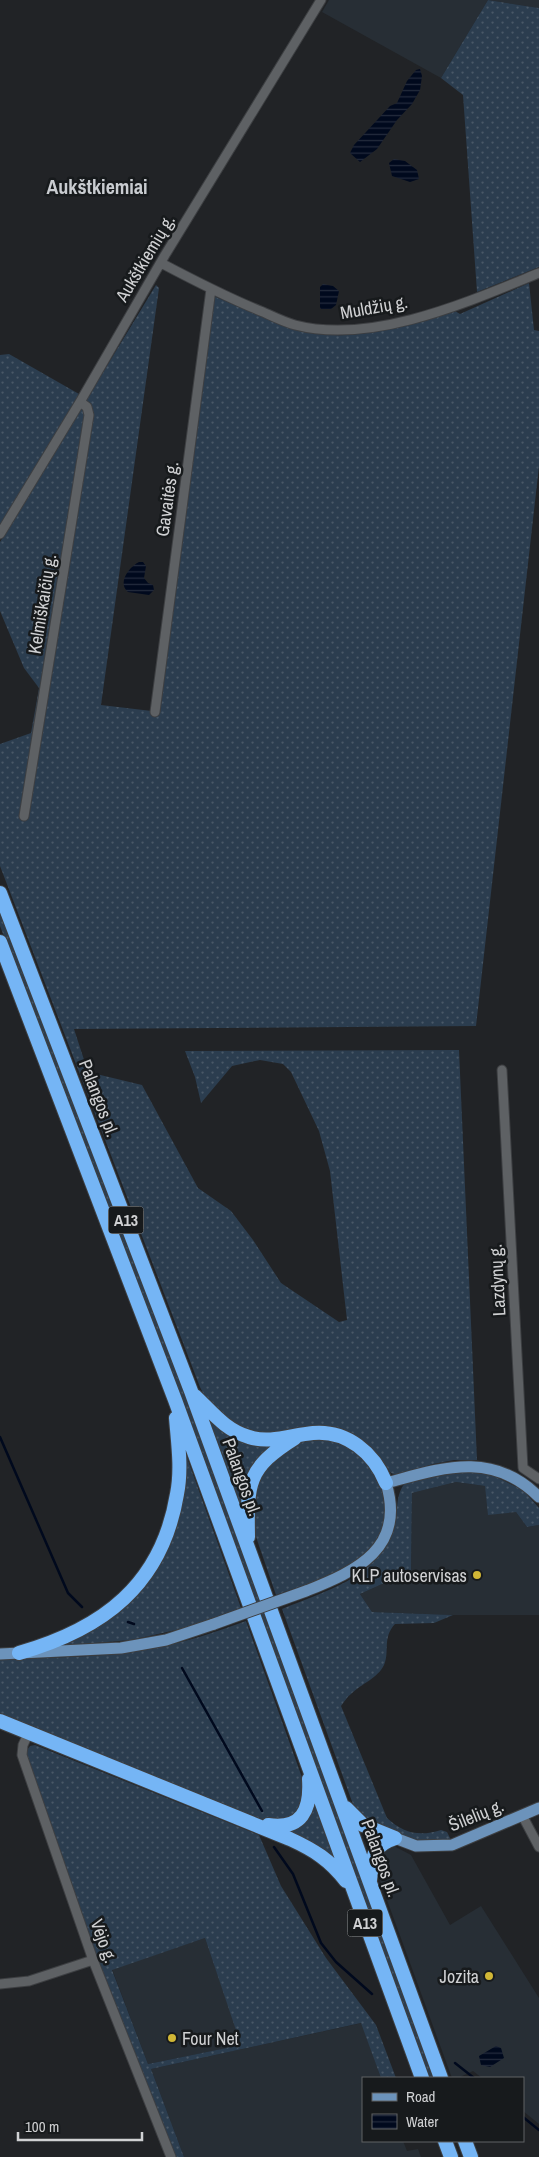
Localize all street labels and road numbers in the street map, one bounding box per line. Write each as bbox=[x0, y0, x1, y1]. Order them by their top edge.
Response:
street label: Aukštkiemių g. bbox=[109, 210, 181, 307]
street label: Muldžių g. bbox=[338, 289, 410, 325]
street label: Gavaitės g. bbox=[149, 460, 185, 538]
street label: Kelmiškaičių g. bbox=[22, 552, 62, 656]
street label: Palangos pl. bbox=[73, 1056, 125, 1140]
road number: A13 bbox=[108, 1206, 144, 1234]
street label: Lazdynų g. bbox=[483, 1243, 511, 1317]
street label: Palangos pl. bbox=[216, 1435, 268, 1519]
street label: Šilelių g. bbox=[445, 1793, 507, 1837]
street label: Palangos pl. bbox=[355, 1816, 407, 1900]
road number: A13 bbox=[348, 1910, 382, 1936]
street label: Vėjo g. bbox=[85, 1916, 123, 1966]

